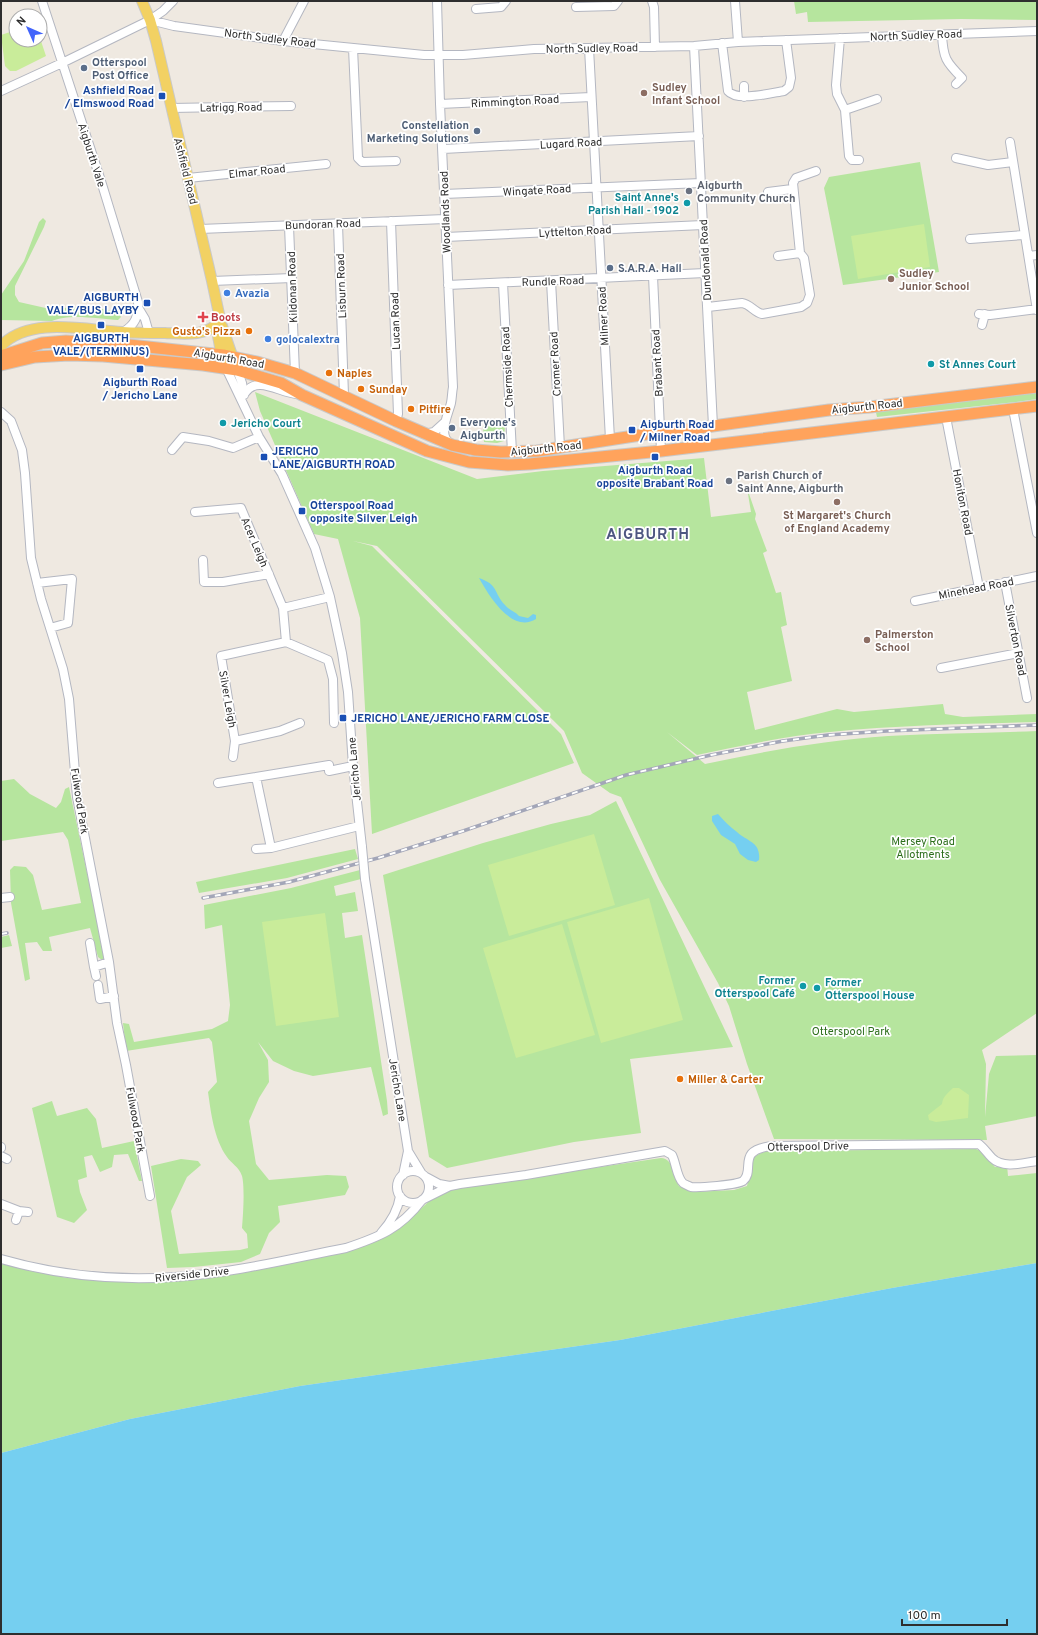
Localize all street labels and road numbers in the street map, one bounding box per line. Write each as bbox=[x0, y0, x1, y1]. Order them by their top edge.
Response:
street label: North Sudley Road bbox=[223, 26, 317, 52]
street label: North Sudley Road bbox=[870, 27, 962, 45]
street label: North Sudley Road bbox=[546, 41, 638, 57]
street label: Rimmington Road bbox=[470, 93, 560, 111]
street label: Latrigg Road bbox=[199, 100, 263, 116]
street label: Aigburth Vale bbox=[74, 121, 108, 189]
street label: Lugard Road bbox=[539, 135, 603, 153]
street label: Ashfield Road bbox=[170, 136, 200, 206]
street label: Elmar Road bbox=[228, 162, 286, 182]
street label: Woodlands Road bbox=[438, 171, 454, 253]
street label: Wingate Road bbox=[503, 182, 572, 200]
street label: Bundoran Road bbox=[285, 217, 361, 233]
street label: Dundonald Road bbox=[697, 219, 715, 301]
street label: Lyttelton Road bbox=[538, 223, 612, 241]
street label: Kildonan Road bbox=[285, 251, 301, 323]
street label: Lisburn Road bbox=[334, 253, 350, 319]
street label: Rundle Road bbox=[521, 274, 585, 290]
street label: Milner Road bbox=[595, 286, 613, 346]
street label: Lucan Road bbox=[388, 292, 404, 350]
street label: Chermside Road bbox=[499, 326, 517, 408]
street label: Brabant Road bbox=[649, 329, 667, 397]
street label: Cromer Road bbox=[547, 331, 565, 397]
street label: Aigburth Road bbox=[192, 346, 265, 372]
street label: Aigburth Road bbox=[831, 396, 903, 418]
street label: Aigburth Road bbox=[510, 438, 582, 460]
street label: Honiton Road bbox=[949, 468, 975, 536]
street label: Acer Leigh bbox=[237, 515, 271, 570]
street label: Minehead Road bbox=[937, 575, 1015, 603]
street label: Silverton Road bbox=[1001, 603, 1029, 677]
street label: Silver Leigh bbox=[215, 669, 239, 729]
street label: Jericho Lane bbox=[345, 736, 365, 801]
street label: Fulwood Park bbox=[67, 767, 91, 835]
street label: Jericho Lane bbox=[385, 1057, 409, 1123]
street label: Fulwood Park bbox=[122, 1086, 148, 1154]
street label: Otterspool Drive bbox=[767, 1139, 849, 1155]
street label: Riverside Drive bbox=[154, 1264, 230, 1286]

